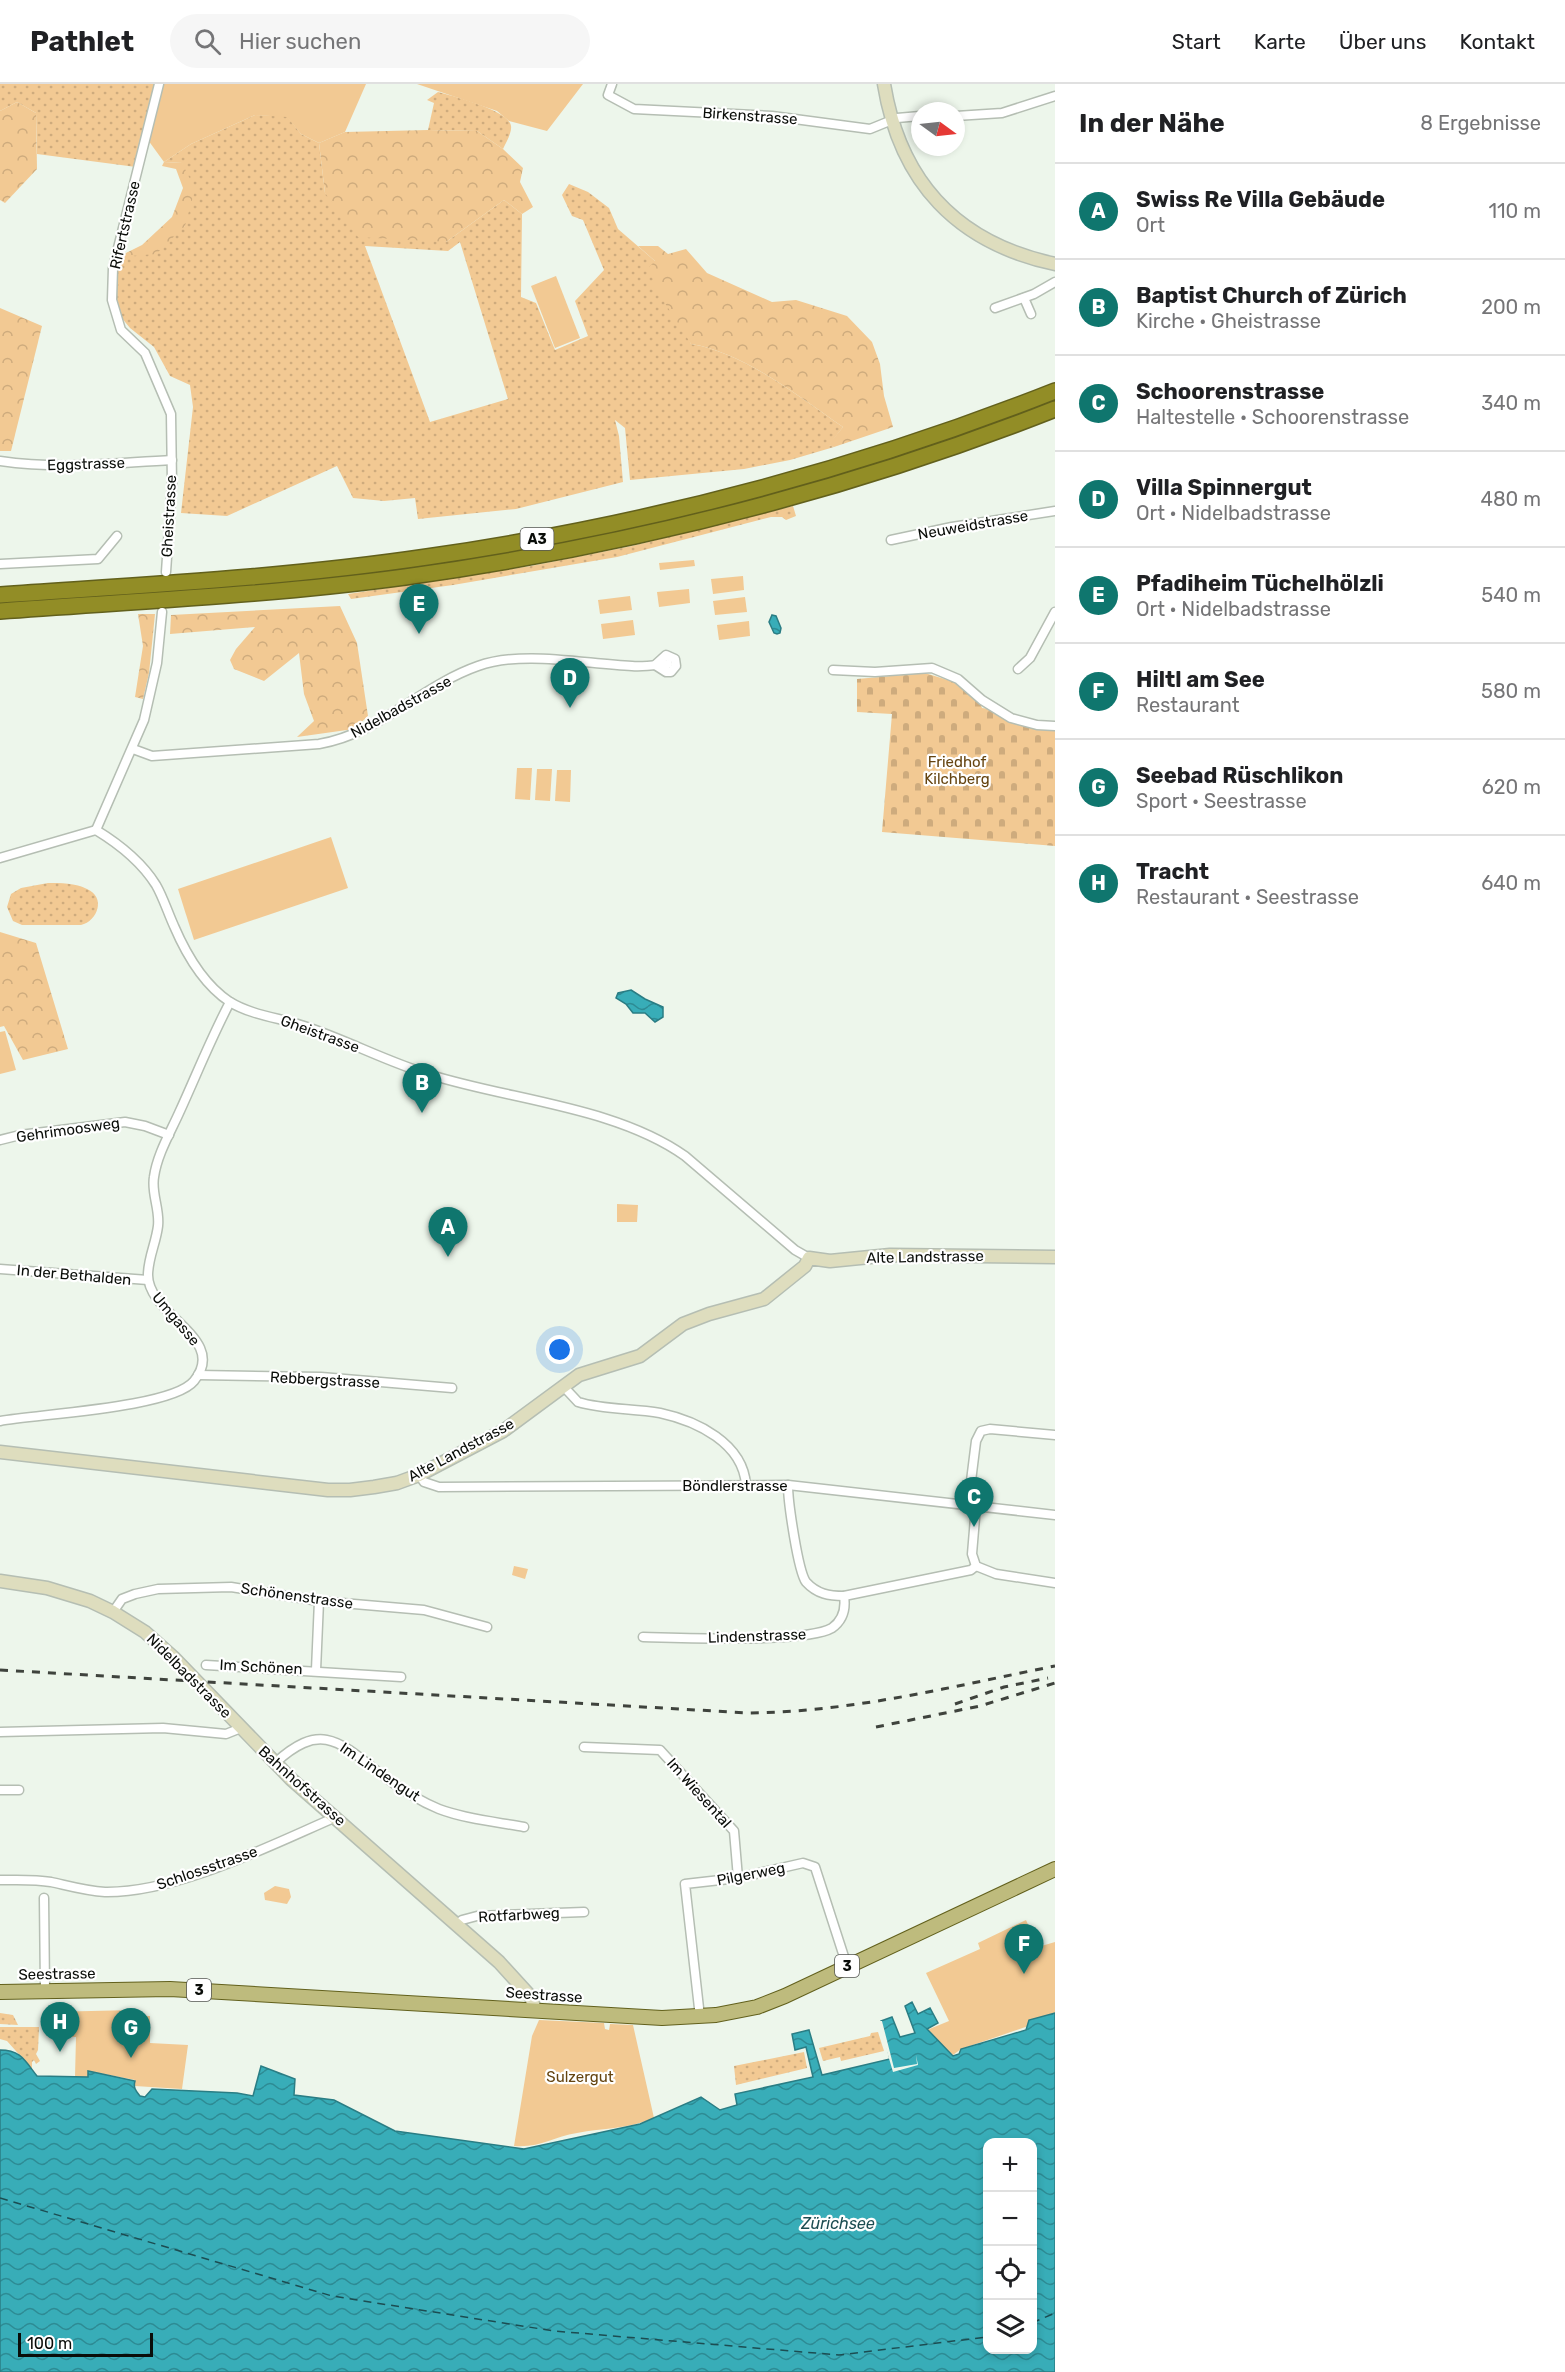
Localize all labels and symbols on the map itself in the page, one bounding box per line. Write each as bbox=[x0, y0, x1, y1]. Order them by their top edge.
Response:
north arrow bbox=[911, 102, 965, 156]
street label: Birkenstrasse bbox=[702, 104, 798, 128]
street label: Rifertstrasse bbox=[106, 179, 144, 271]
street label: Eggstrasse bbox=[47, 454, 125, 474]
street label: Gheistrasse bbox=[158, 474, 180, 558]
street label: Neuweidstrasse bbox=[916, 506, 1030, 544]
road number: A3 bbox=[520, 528, 554, 550]
pin: E bbox=[400, 584, 438, 634]
pin: D bbox=[550, 658, 590, 708]
street label: Nidelbadstrasse bbox=[348, 672, 454, 742]
park label: Friedhof Kilchberg bbox=[924, 753, 990, 788]
street label: Gheistrasse bbox=[278, 1011, 362, 1057]
pin: B bbox=[402, 1064, 442, 1113]
street label: Gehrimoosweg bbox=[15, 1114, 121, 1146]
pin: A bbox=[428, 1208, 468, 1257]
street label: Alte Landstrasse bbox=[866, 1247, 984, 1267]
street label: In der Bethalden bbox=[16, 1261, 132, 1289]
street label: Umgasse bbox=[148, 1288, 204, 1350]
your location bbox=[545, 1335, 574, 1364]
street label: Rebbergstrasse bbox=[270, 1368, 380, 1392]
street label: Alte Landstrasse bbox=[405, 1414, 517, 1486]
street label: Böndlerstrasse bbox=[682, 1477, 788, 1495]
pin: C bbox=[954, 1478, 994, 1527]
street label: Schönenstrasse bbox=[240, 1579, 354, 1613]
street label: Lindenstrasse bbox=[707, 1625, 807, 1647]
street label: Nidelbadstrasse bbox=[143, 1630, 235, 1722]
street label: Im Schönen bbox=[219, 1656, 303, 1678]
street label: Im Lindengut bbox=[337, 1739, 423, 1805]
street label: Bahnhofstrasse bbox=[255, 1742, 349, 1830]
street label: Im Wiesental bbox=[663, 1754, 735, 1832]
street label: Schlossstrasse bbox=[154, 1842, 260, 1894]
street label: Pilgerweg bbox=[715, 1859, 787, 1889]
street label: Rotfarbweg bbox=[478, 1904, 560, 1926]
pin: F bbox=[1004, 1924, 1044, 1974]
road number: 3 bbox=[835, 1955, 859, 1977]
street label: Seestrasse bbox=[18, 1964, 96, 1984]
road number: 3 bbox=[187, 1979, 211, 2001]
street label: Seestrasse bbox=[505, 1983, 583, 2007]
pin: H bbox=[40, 2002, 80, 2052]
pin: G bbox=[112, 2008, 150, 2058]
park label: Sulzergut bbox=[546, 2068, 614, 2086]
water label: Zürichsee bbox=[800, 2214, 875, 2233]
scale bar bbox=[18, 2330, 153, 2358]

